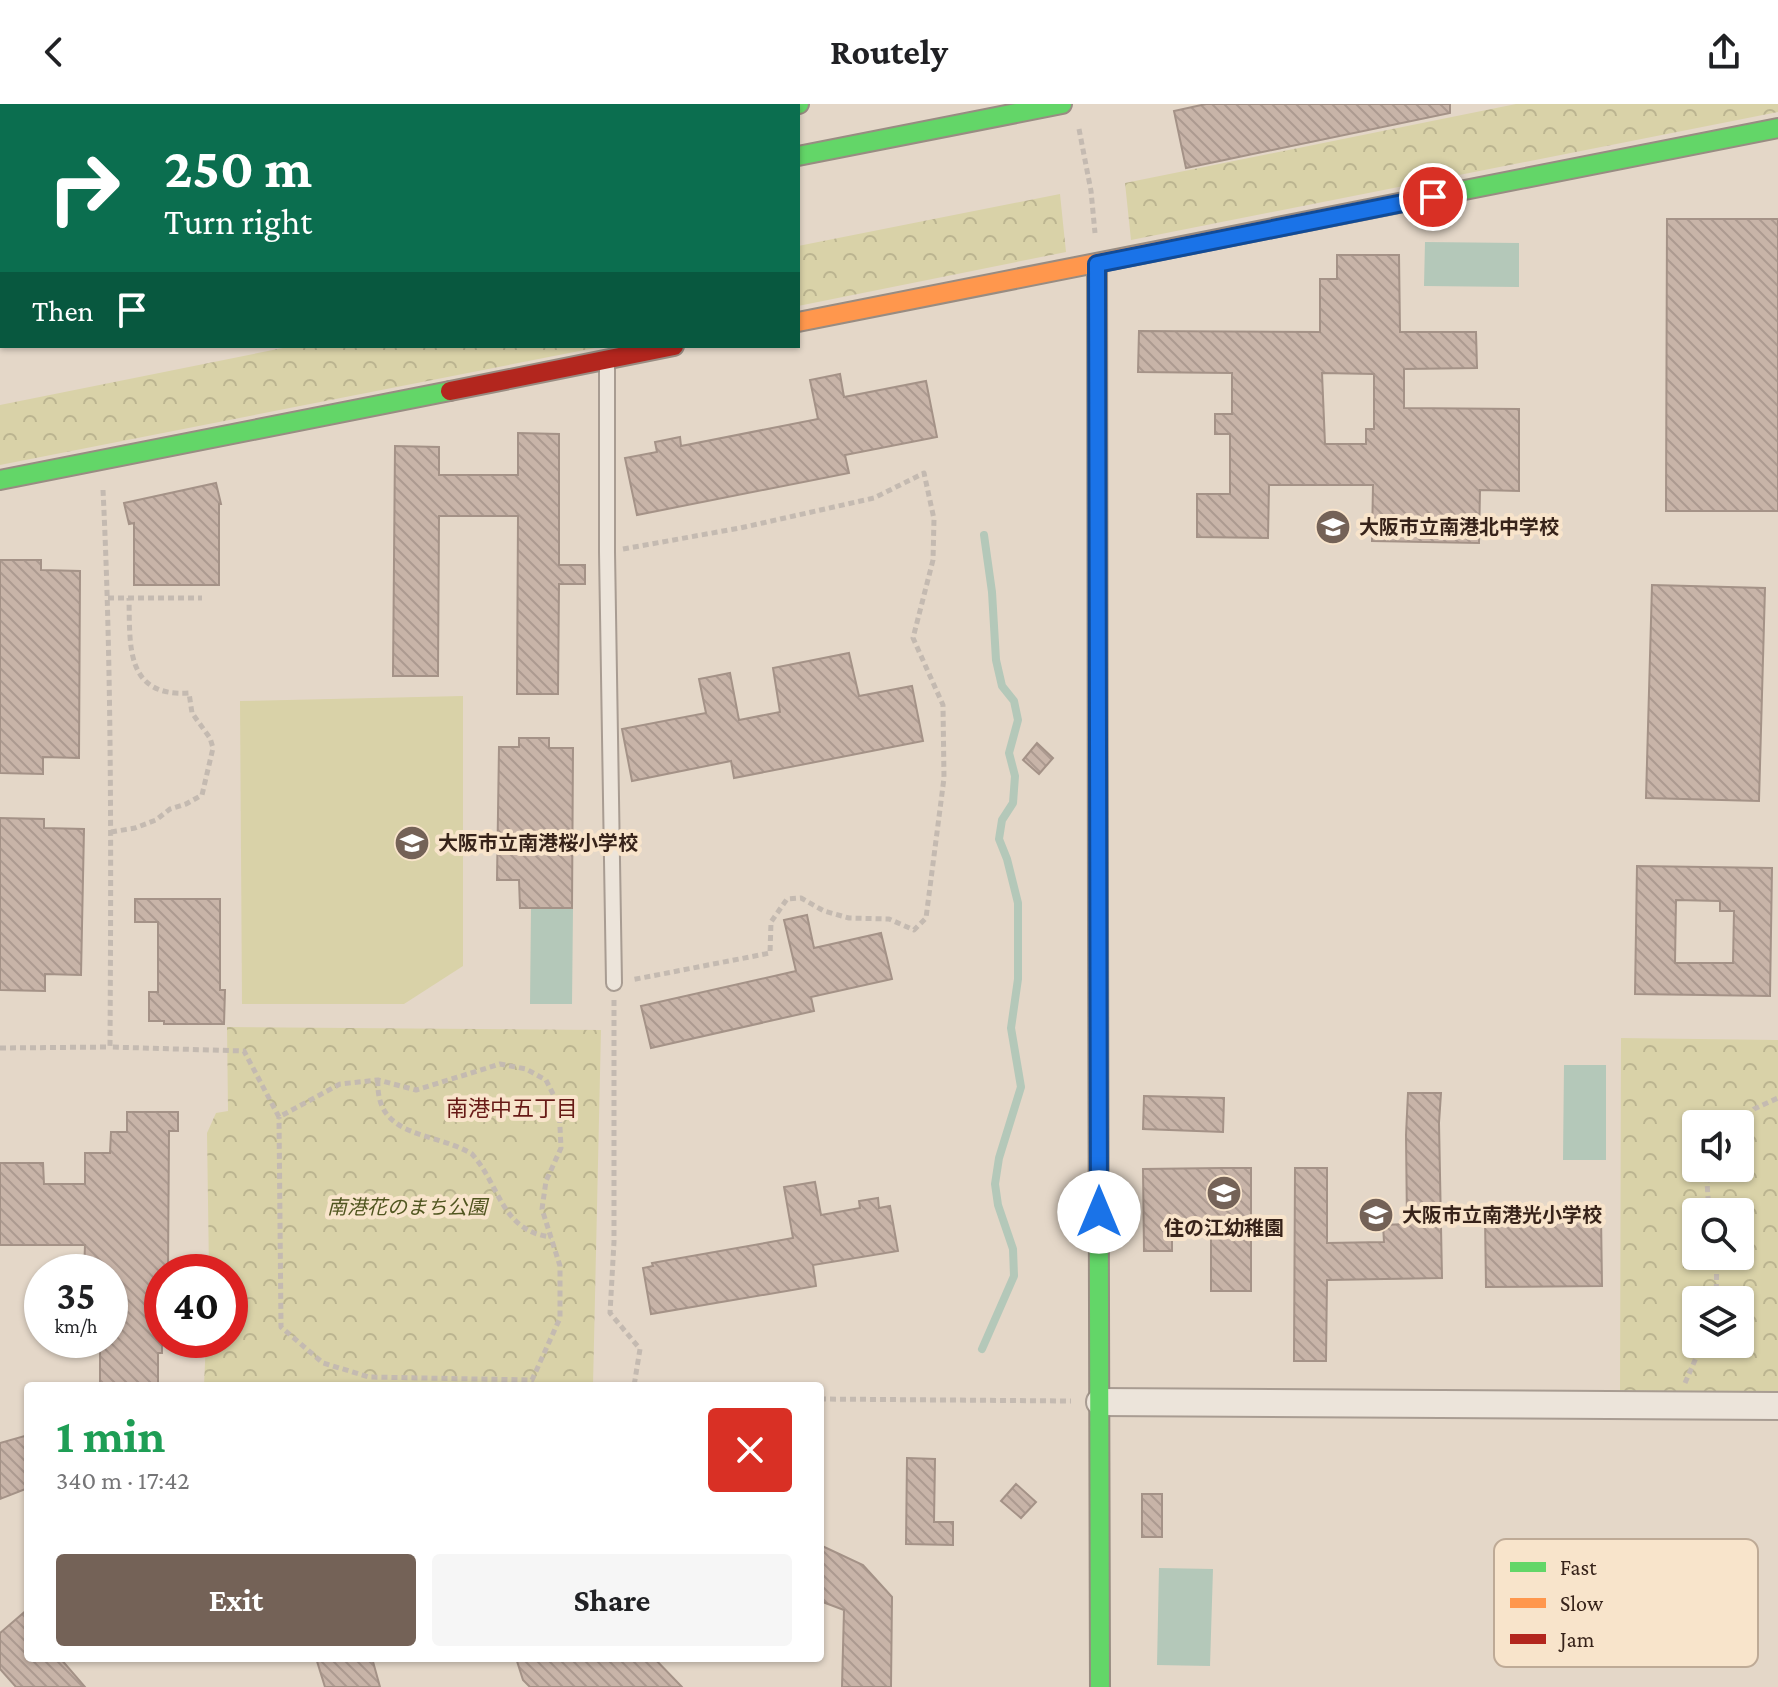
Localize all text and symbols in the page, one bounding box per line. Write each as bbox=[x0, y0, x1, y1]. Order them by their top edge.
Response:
icon: back bbox=[32, 30, 76, 74]
icon: share bbox=[1702, 30, 1746, 74]
text: Routely bbox=[830, 32, 948, 72]
icon: right bbox=[32, 136, 136, 240]
text: 250 m bbox=[164, 137, 312, 199]
pin bbox=[1399, 163, 1467, 231]
icon: arrive bbox=[1411, 175, 1455, 219]
text: Turn right bbox=[164, 202, 312, 242]
icon: arrive bbox=[110, 288, 154, 332]
text: Then bbox=[32, 294, 94, 327]
school or university icon: 大阪市立南港北中学校 bbox=[1314, 508, 1352, 546]
place label: 大阪市立南港北中学校 bbox=[1359, 516, 1559, 538]
school or university icon: 大阪市立南港桜小学校 bbox=[393, 824, 431, 862]
place label: 大阪市立南港桜小学校 bbox=[438, 832, 638, 854]
district label: 南港中五丁目 bbox=[446, 1096, 578, 1121]
map controls bbox=[1682, 1110, 1754, 1358]
button: sound bbox=[1682, 1110, 1754, 1182]
position arrow bbox=[1057, 1170, 1141, 1254]
school or university icon: 住の江幼稚園 bbox=[1205, 1174, 1243, 1212]
park label: 南港花のまち公園 bbox=[327, 1196, 490, 1218]
school or university icon: 大阪市立南港光小学校 bbox=[1357, 1196, 1395, 1234]
button: search bbox=[1682, 1198, 1754, 1270]
place label: 大阪市立南港光小学校 bbox=[1402, 1204, 1602, 1226]
place label: 住の江幼稚園 bbox=[1164, 1217, 1284, 1239]
speed limit sign: 40 bbox=[144, 1254, 248, 1358]
text: 35 bbox=[56, 1273, 96, 1318]
button: layers bbox=[1682, 1286, 1754, 1358]
text: km/h bbox=[54, 1315, 98, 1337]
button: close bbox=[708, 1408, 792, 1492]
text: 1 min bbox=[56, 1409, 165, 1462]
text: 340 m · 17:42 bbox=[56, 1466, 190, 1495]
legend bbox=[1494, 1539, 1758, 1667]
button: Exit bbox=[56, 1554, 416, 1646]
button: Share bbox=[432, 1554, 792, 1646]
text: Fast bbox=[1560, 1555, 1597, 1580]
text: Slow bbox=[1560, 1591, 1604, 1616]
text: Jam bbox=[1558, 1627, 1595, 1652]

